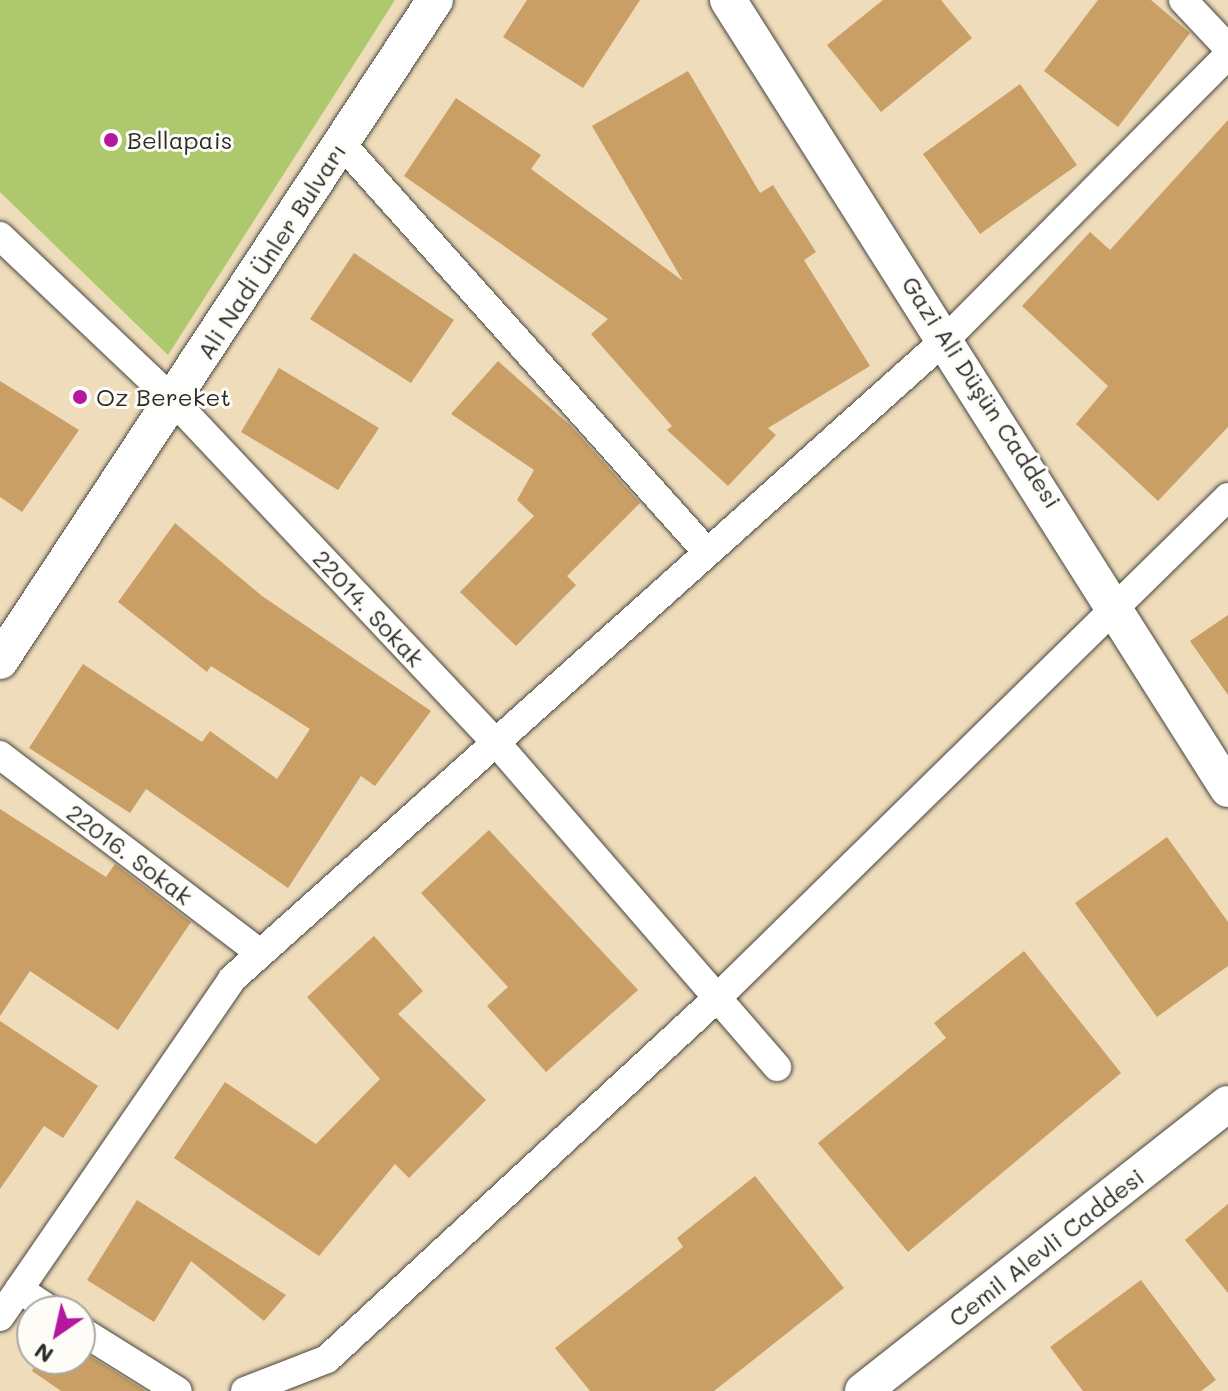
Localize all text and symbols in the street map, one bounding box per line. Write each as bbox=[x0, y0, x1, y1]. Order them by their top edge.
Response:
place label: Bellapais bbox=[127, 126, 233, 154]
marker: Bellapais bbox=[102, 131, 120, 149]
street label: Ali Nadi Ünler Bulvarı bbox=[190, 138, 352, 364]
street label: Gazi Ali Düşün Caddesi bbox=[896, 271, 1068, 513]
place label: Oz Bereket bbox=[96, 383, 231, 411]
marker: Oz Bereket bbox=[71, 388, 89, 406]
street label: 22014. Sokak bbox=[308, 544, 430, 672]
street label: 22016. Sokak bbox=[62, 797, 198, 911]
street label: Cemil Alevli Caddesi bbox=[943, 1162, 1149, 1332]
north arrow bbox=[16, 1295, 96, 1375]
text: N bbox=[28, 1337, 58, 1370]

